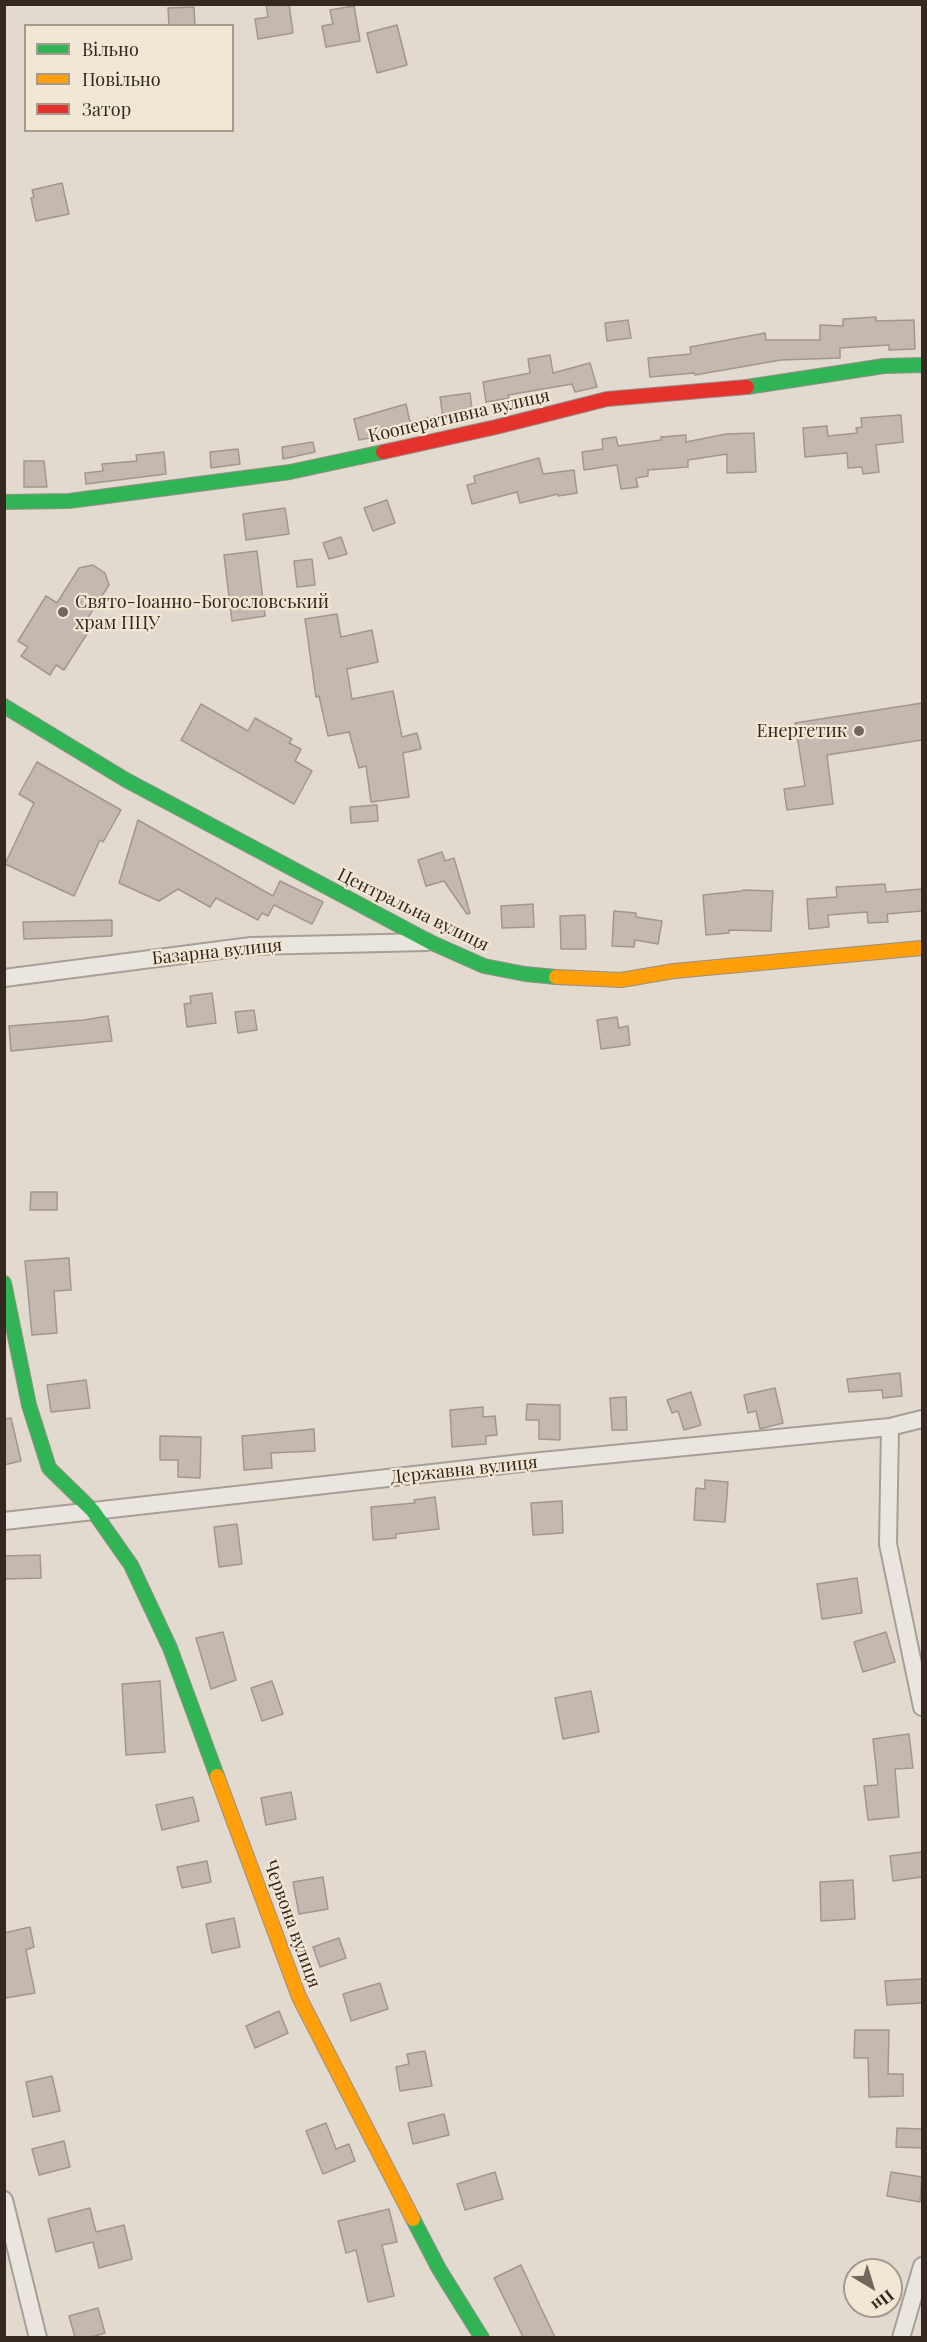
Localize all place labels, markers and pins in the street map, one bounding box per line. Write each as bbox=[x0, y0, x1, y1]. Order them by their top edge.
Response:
place label: Свято-Іоанно-Богословський храм ПЦУ bbox=[75, 591, 329, 634]
marker: Свято-Іоанно-Богословський храм ПЦУ bbox=[56, 605, 70, 619]
place label: Енергетик bbox=[756, 720, 847, 742]
marker: Енергетик bbox=[852, 724, 866, 738]

